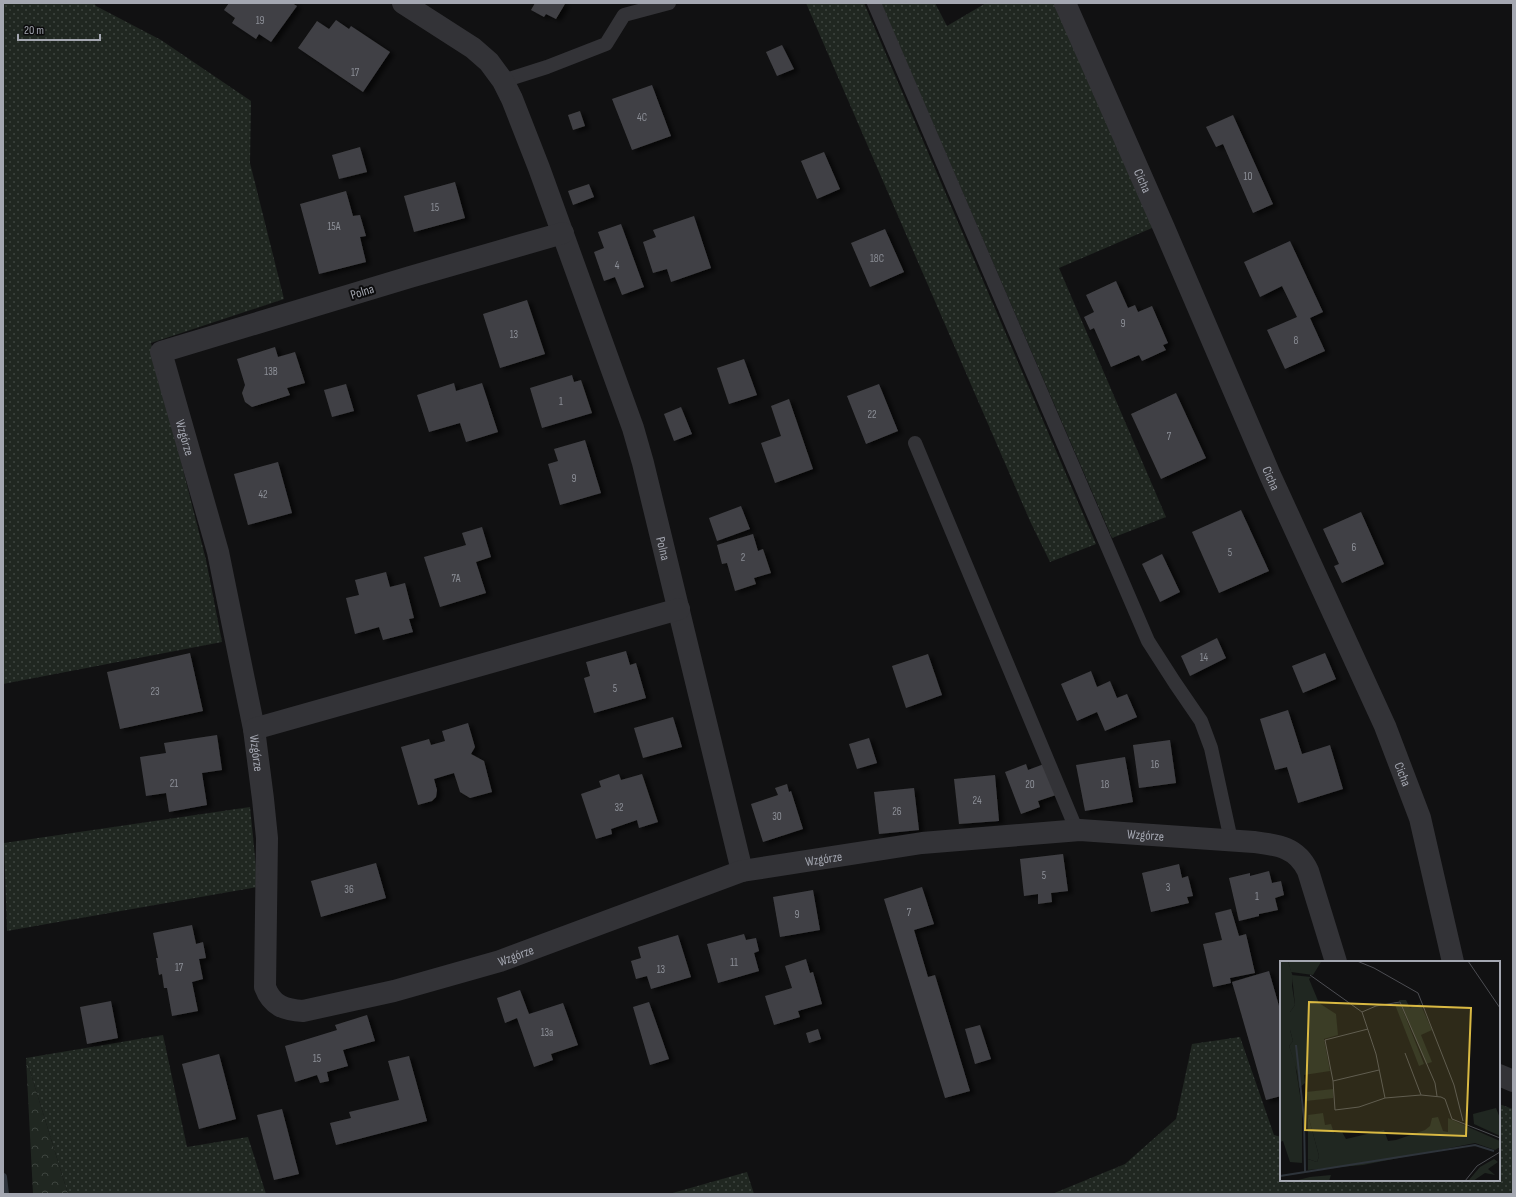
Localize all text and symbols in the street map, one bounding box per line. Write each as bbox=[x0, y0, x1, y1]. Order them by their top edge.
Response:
house number: 19 bbox=[256, 14, 264, 27]
scale bar bbox=[18, 16, 100, 42]
text: 20 m bbox=[24, 23, 44, 38]
house number: 17 bbox=[351, 66, 360, 79]
house number: 4C bbox=[637, 111, 647, 124]
street label: Cicha bbox=[1130, 167, 1154, 195]
house number: 10 bbox=[1244, 170, 1252, 183]
house number: 15 bbox=[431, 201, 439, 214]
house number: 15A bbox=[328, 220, 341, 233]
house number: 18C bbox=[870, 252, 884, 265]
house number: 4 bbox=[615, 259, 620, 272]
street label: Polna bbox=[349, 281, 376, 303]
house number: 9 bbox=[1121, 317, 1126, 330]
house number: 13 bbox=[510, 328, 519, 341]
house number: 8 bbox=[1294, 334, 1299, 347]
house number: 13B bbox=[264, 365, 278, 378]
house number: 1 bbox=[559, 395, 563, 408]
house number: 22 bbox=[867, 408, 877, 421]
street label: Wzgórze bbox=[172, 418, 197, 458]
house number: 7 bbox=[1167, 430, 1172, 443]
street label: Cicha bbox=[1258, 464, 1283, 493]
house number: 9 bbox=[572, 472, 577, 485]
house number: 42 bbox=[258, 488, 268, 501]
street label: Polna bbox=[652, 535, 673, 562]
house number: 6 bbox=[1352, 541, 1357, 554]
house number: 5 bbox=[1228, 546, 1232, 559]
house number: 2 bbox=[741, 551, 746, 564]
house number: 7A bbox=[452, 572, 461, 585]
house number: 14 bbox=[1200, 651, 1209, 664]
house number: 5 bbox=[613, 682, 617, 695]
house number: 23 bbox=[150, 685, 160, 698]
street label: Wzgórze bbox=[246, 734, 266, 772]
house number: 16 bbox=[1151, 758, 1160, 771]
street label: Cicha bbox=[1390, 760, 1414, 789]
house number: 21 bbox=[170, 777, 178, 790]
house number: 20 bbox=[1025, 778, 1035, 791]
house number: 18 bbox=[1101, 778, 1110, 791]
house number: 24 bbox=[972, 794, 982, 807]
house number: 32 bbox=[614, 801, 624, 814]
house number: 26 bbox=[892, 805, 902, 818]
house number: 30 bbox=[772, 810, 782, 823]
street label: Wzgórze bbox=[1127, 826, 1165, 845]
street label: Wzgórze bbox=[804, 849, 843, 870]
house number: 5 bbox=[1042, 869, 1046, 882]
house number: 3 bbox=[1166, 881, 1171, 894]
house number: 36 bbox=[344, 883, 354, 896]
house number: 1 bbox=[1255, 890, 1259, 903]
house number: 7 bbox=[907, 906, 912, 919]
house number: 9 bbox=[795, 908, 800, 921]
street label: Wzgórze bbox=[496, 942, 536, 970]
house number: 11 bbox=[730, 956, 738, 969]
house number: 17 bbox=[175, 961, 184, 974]
inset map bbox=[1280, 961, 1500, 1181]
house number: 13 bbox=[657, 963, 666, 976]
house number: 13a bbox=[541, 1026, 553, 1039]
house number: 15 bbox=[313, 1052, 321, 1065]

